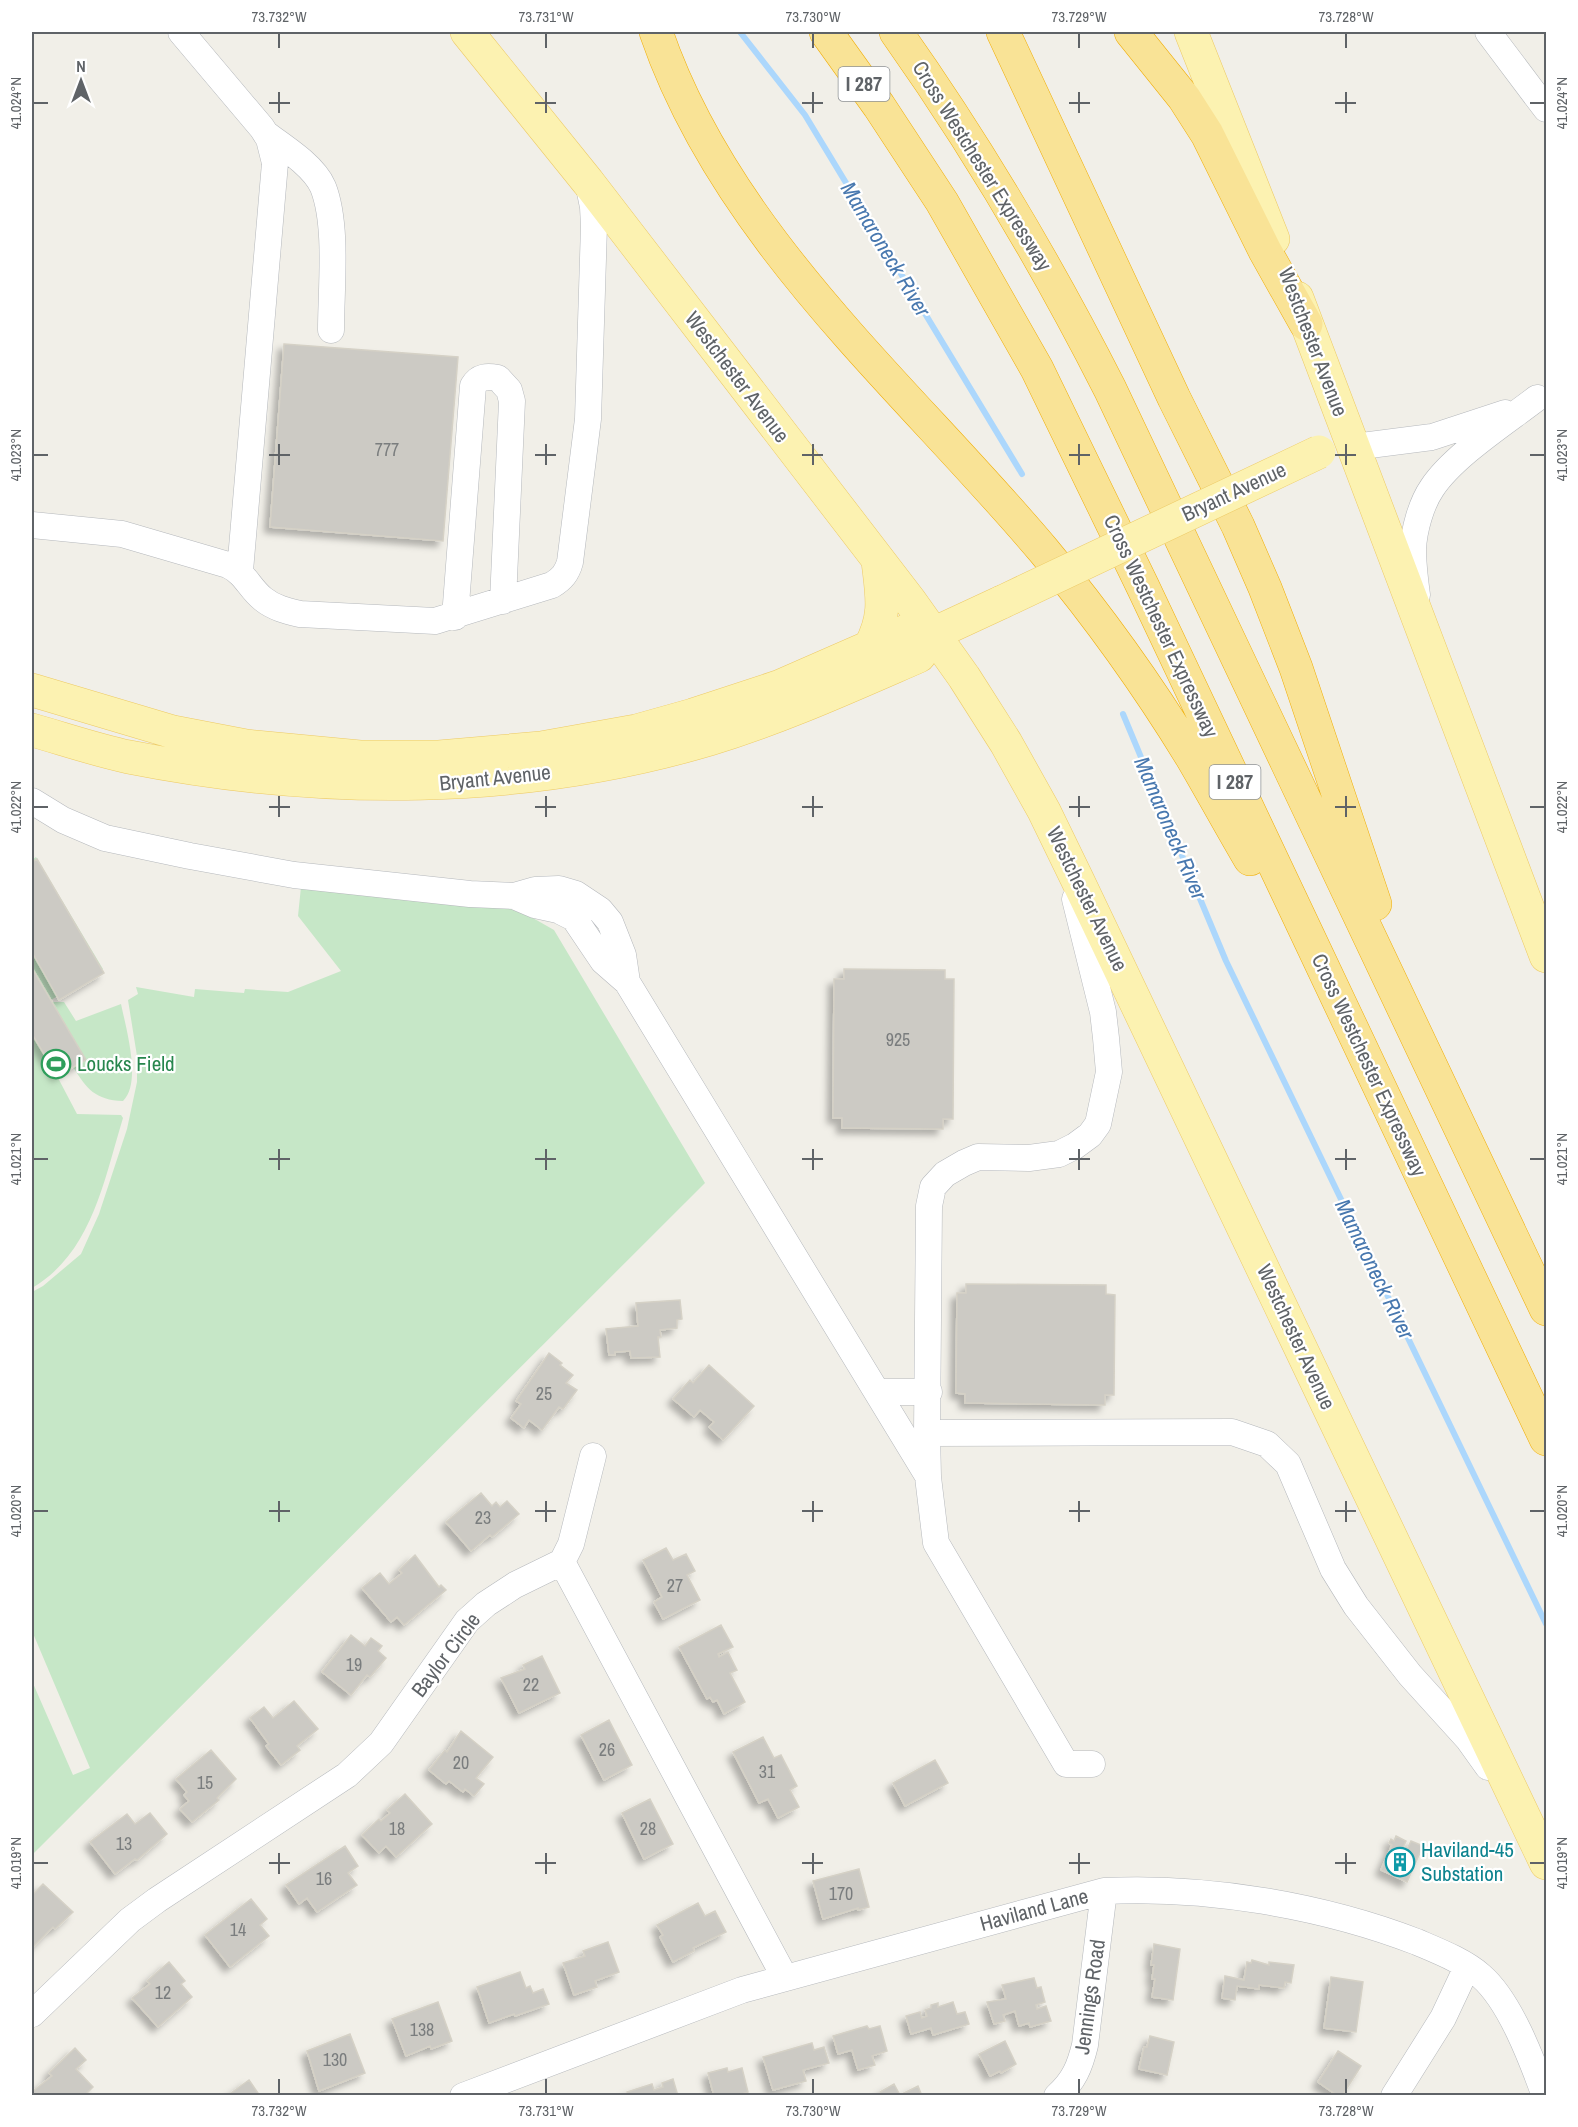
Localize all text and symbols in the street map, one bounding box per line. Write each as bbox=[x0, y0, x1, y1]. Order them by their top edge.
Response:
text: 73.732°W bbox=[251, 6, 307, 27]
text: 73.731°W bbox=[518, 6, 574, 27]
text: 73.730°W bbox=[785, 6, 841, 27]
text: 73.729°W bbox=[1051, 6, 1107, 27]
text: 73.728°W bbox=[1318, 6, 1374, 27]
north arrow bbox=[51, 51, 111, 111]
text: N bbox=[76, 55, 86, 77]
street label: Cross Westchester Expressway bbox=[906, 55, 1059, 277]
road number: I 287 bbox=[838, 67, 890, 101]
text: 41.024°N bbox=[5, 77, 26, 129]
text: 41.024°N bbox=[1551, 77, 1572, 129]
water label: Mamaroneck River bbox=[834, 176, 939, 323]
street label: Westchester Avenue bbox=[1272, 263, 1355, 420]
street label: Westchester Avenue bbox=[678, 305, 796, 448]
text: 41.023°N bbox=[5, 429, 26, 481]
text: 41.023°N bbox=[1551, 429, 1572, 481]
house number: 777 bbox=[375, 437, 399, 462]
street label: Bryant Avenue bbox=[1177, 455, 1291, 528]
street label: Cross Westchester Expressway bbox=[1097, 510, 1226, 742]
water label: Mamaroneck River bbox=[1127, 752, 1215, 905]
street label: Bryant Avenue bbox=[438, 757, 552, 798]
road number: I 287 bbox=[1210, 765, 1260, 799]
text: 41.022°N bbox=[5, 781, 26, 833]
text: 41.022°N bbox=[1551, 781, 1572, 833]
street label: Westchester Avenue bbox=[1040, 822, 1135, 976]
street label: Cross Westchester Expressway bbox=[1305, 949, 1434, 1181]
house number: 925 bbox=[886, 1027, 910, 1052]
sports icon: Loucks Field bbox=[40, 1048, 72, 1080]
place label: Loucks Field bbox=[77, 1049, 175, 1078]
text: 41.021°N bbox=[5, 1133, 26, 1185]
text: 41.021°N bbox=[1551, 1133, 1572, 1185]
water label: Mamaroneck River bbox=[1328, 1194, 1422, 1345]
street label: Westchester Avenue bbox=[1250, 1259, 1343, 1414]
house number: 25 bbox=[536, 1381, 552, 1406]
text: 41.020°N bbox=[5, 1485, 26, 1537]
text: 41.020°N bbox=[1551, 1485, 1572, 1537]
house number: 23 bbox=[475, 1505, 491, 1530]
house number: 27 bbox=[667, 1573, 683, 1598]
street label: Baylor Circle bbox=[404, 1607, 487, 1703]
house number: 19 bbox=[346, 1652, 362, 1677]
house number: 22 bbox=[523, 1672, 539, 1697]
house number: 26 bbox=[599, 1737, 615, 1762]
house number: 20 bbox=[453, 1750, 469, 1775]
house number: 31 bbox=[759, 1759, 776, 1784]
house number: 15 bbox=[197, 1770, 213, 1795]
house number: 18 bbox=[389, 1816, 405, 1841]
house number: 28 bbox=[640, 1816, 656, 1841]
house number: 13 bbox=[116, 1831, 132, 1856]
place label: Haviland-45 Substation bbox=[1421, 1835, 1514, 1888]
text: 41.019°N bbox=[5, 1837, 26, 1889]
text: 41.019°N bbox=[1551, 1837, 1572, 1889]
building icon: Haviland-45 Substation bbox=[1384, 1846, 1416, 1878]
house number: 16 bbox=[316, 1866, 332, 1891]
house number: 170 bbox=[829, 1881, 853, 1906]
street label: Haviland Lane bbox=[976, 1881, 1091, 1938]
house number: 14 bbox=[230, 1917, 246, 1942]
street label: Jennings Road bbox=[1067, 1938, 1112, 2056]
house number: 12 bbox=[155, 1980, 171, 2005]
house number: 138 bbox=[410, 2017, 434, 2042]
house number: 130 bbox=[323, 2047, 347, 2072]
text: 73.732°W bbox=[251, 2100, 307, 2121]
text: 73.731°W bbox=[518, 2100, 574, 2121]
text: 73.730°W bbox=[785, 2100, 841, 2121]
text: 73.729°W bbox=[1051, 2100, 1107, 2121]
text: 73.728°W bbox=[1318, 2100, 1374, 2121]

